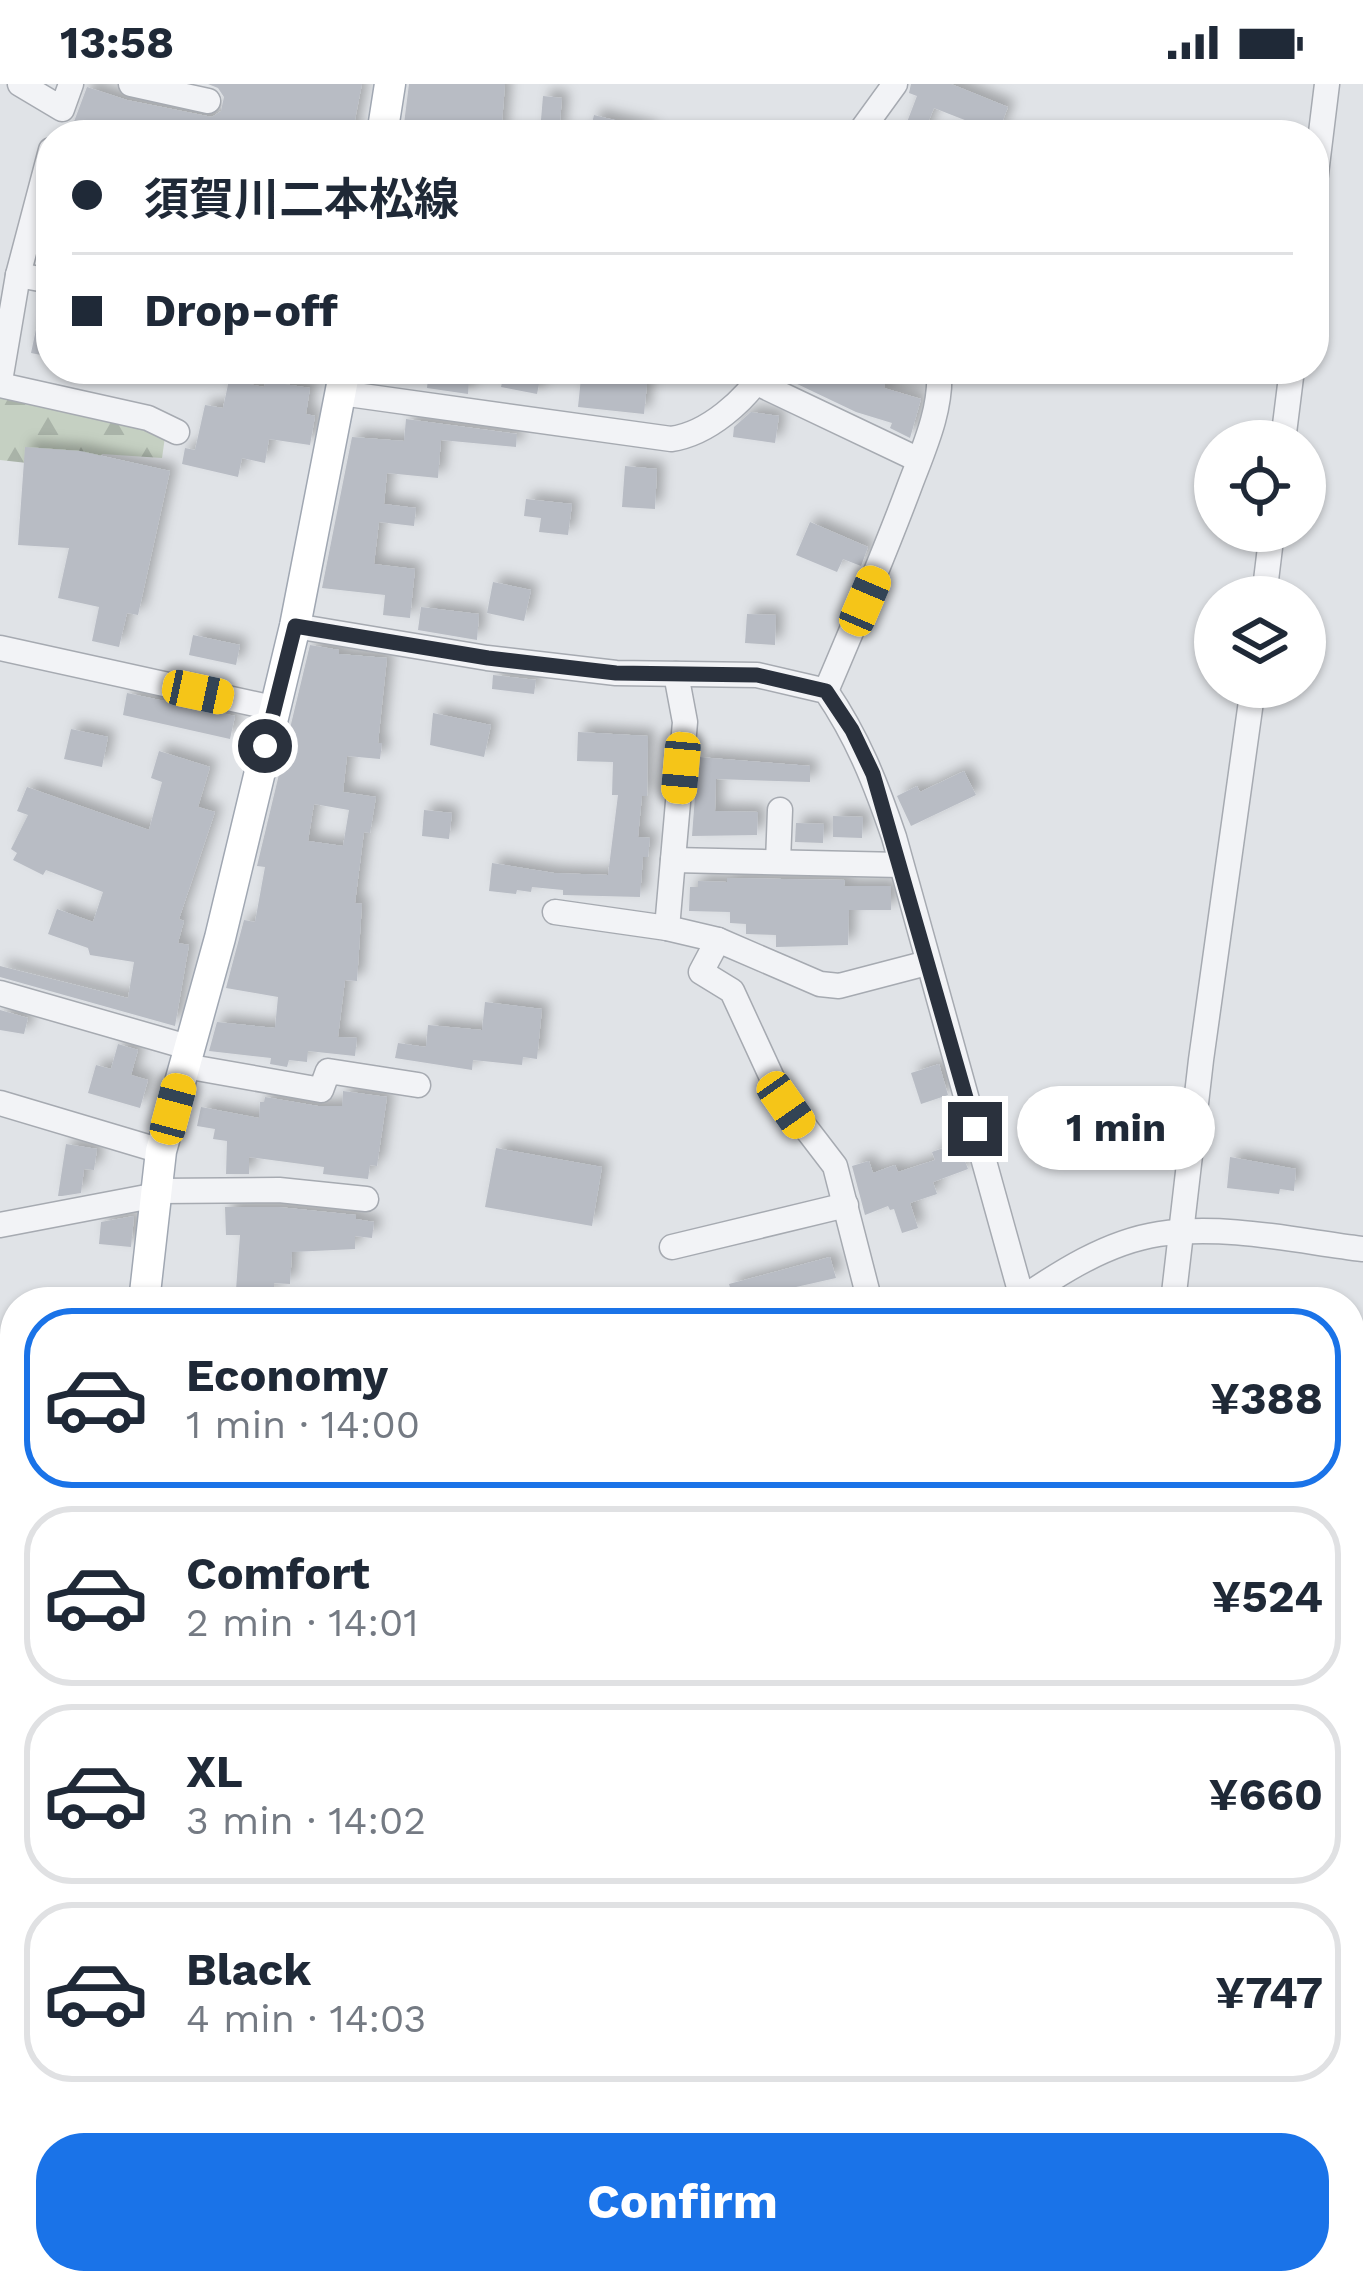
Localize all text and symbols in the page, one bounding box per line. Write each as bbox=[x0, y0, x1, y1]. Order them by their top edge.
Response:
text: 13:58 bbox=[60, 16, 174, 69]
text: 須賀川二本松線 bbox=[144, 173, 459, 226]
text: Drop-off bbox=[144, 284, 338, 337]
map controls bbox=[1194, 420, 1326, 708]
button: locate bbox=[1194, 420, 1326, 552]
car bbox=[834, 561, 896, 641]
button: layers bbox=[1194, 576, 1326, 708]
car bbox=[159, 667, 237, 717]
route start bbox=[238, 719, 292, 773]
car bbox=[660, 731, 702, 805]
car bbox=[751, 1065, 821, 1145]
car bbox=[146, 1070, 200, 1148]
callout: 1 min bbox=[1017, 1087, 1215, 1171]
route end bbox=[948, 1102, 1002, 1156]
text: 1 min bbox=[1066, 1105, 1166, 1150]
icon: car bbox=[42, 1344, 150, 1452]
text: Economy bbox=[186, 1349, 388, 1402]
text: ¥388 bbox=[1210, 1372, 1323, 1425]
text: 1 min · 14:00 bbox=[186, 1402, 420, 1447]
icon: car bbox=[42, 1542, 150, 1650]
text: Comfort bbox=[186, 1547, 370, 1600]
text: ¥524 bbox=[1211, 1570, 1323, 1623]
text: 2 min · 14:01 bbox=[186, 1600, 418, 1645]
icon: car bbox=[42, 1740, 150, 1848]
text: XL bbox=[186, 1745, 243, 1798]
text: ¥660 bbox=[1209, 1768, 1323, 1821]
text: 3 min · 14:02 bbox=[186, 1798, 426, 1843]
icon: car bbox=[42, 1938, 150, 2046]
text: Black bbox=[186, 1943, 311, 1996]
text: ¥747 bbox=[1215, 1966, 1323, 2019]
text: 4 min · 14:03 bbox=[186, 1996, 426, 2041]
button: Confirm bbox=[36, 2133, 1329, 2271]

